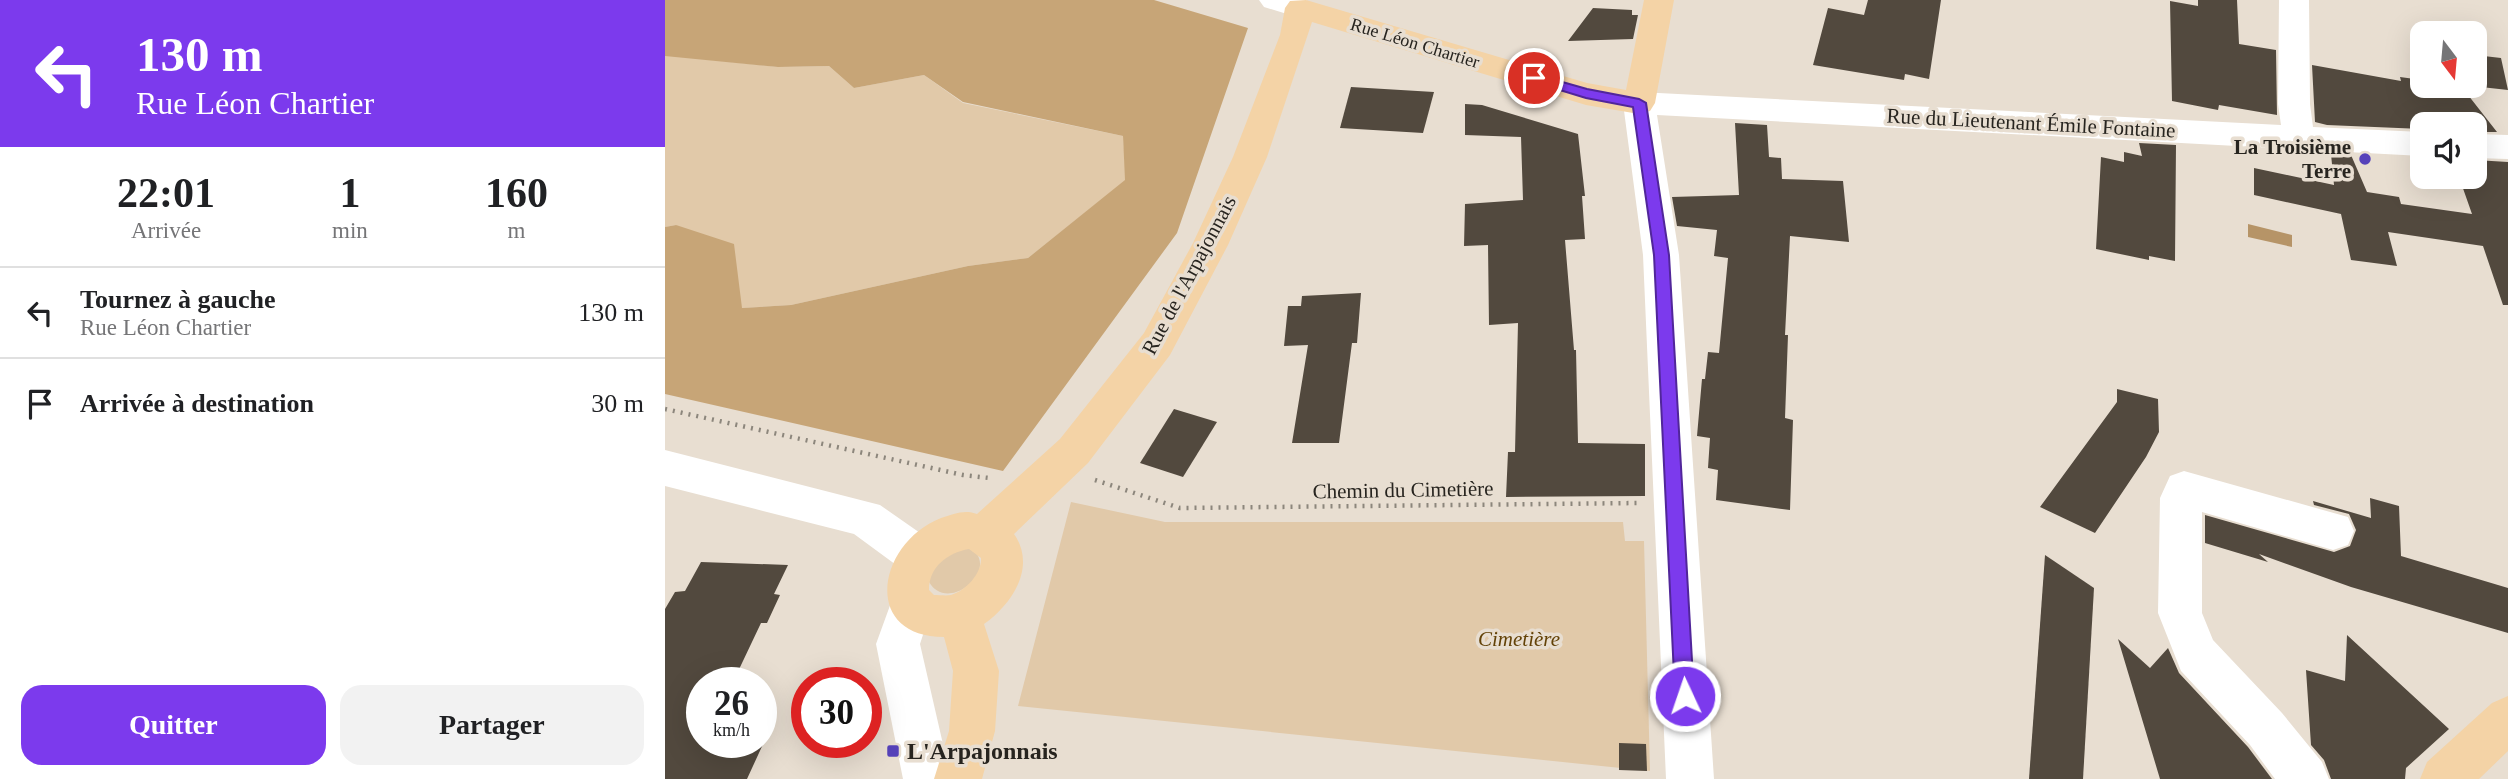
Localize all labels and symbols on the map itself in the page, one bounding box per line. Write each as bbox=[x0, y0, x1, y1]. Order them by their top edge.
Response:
street label: Rue Léon Chartier bbox=[1348, 14, 1482, 72]
north arrow bbox=[2410, 21, 2487, 98]
pin bbox=[1504, 48, 1564, 108]
street label: Rue du Lieutenant Émile Fontaine bbox=[1886, 103, 2176, 143]
place label: La Troisième Terre bbox=[2234, 135, 2351, 183]
marker: La Troisième Terre bbox=[2357, 151, 2373, 167]
street label: Rue de l'Arpajonnais bbox=[1137, 191, 1241, 359]
street label: Chemin du Cimetière bbox=[1312, 476, 1494, 504]
park label: Cimetière bbox=[1478, 627, 1560, 651]
position arrow bbox=[1648, 659, 1722, 733]
speed limit sign: 30 bbox=[791, 667, 882, 758]
place label: L'Arpajonnais bbox=[907, 738, 1058, 764]
marker: L'Arpajonnais bbox=[885, 743, 901, 759]

